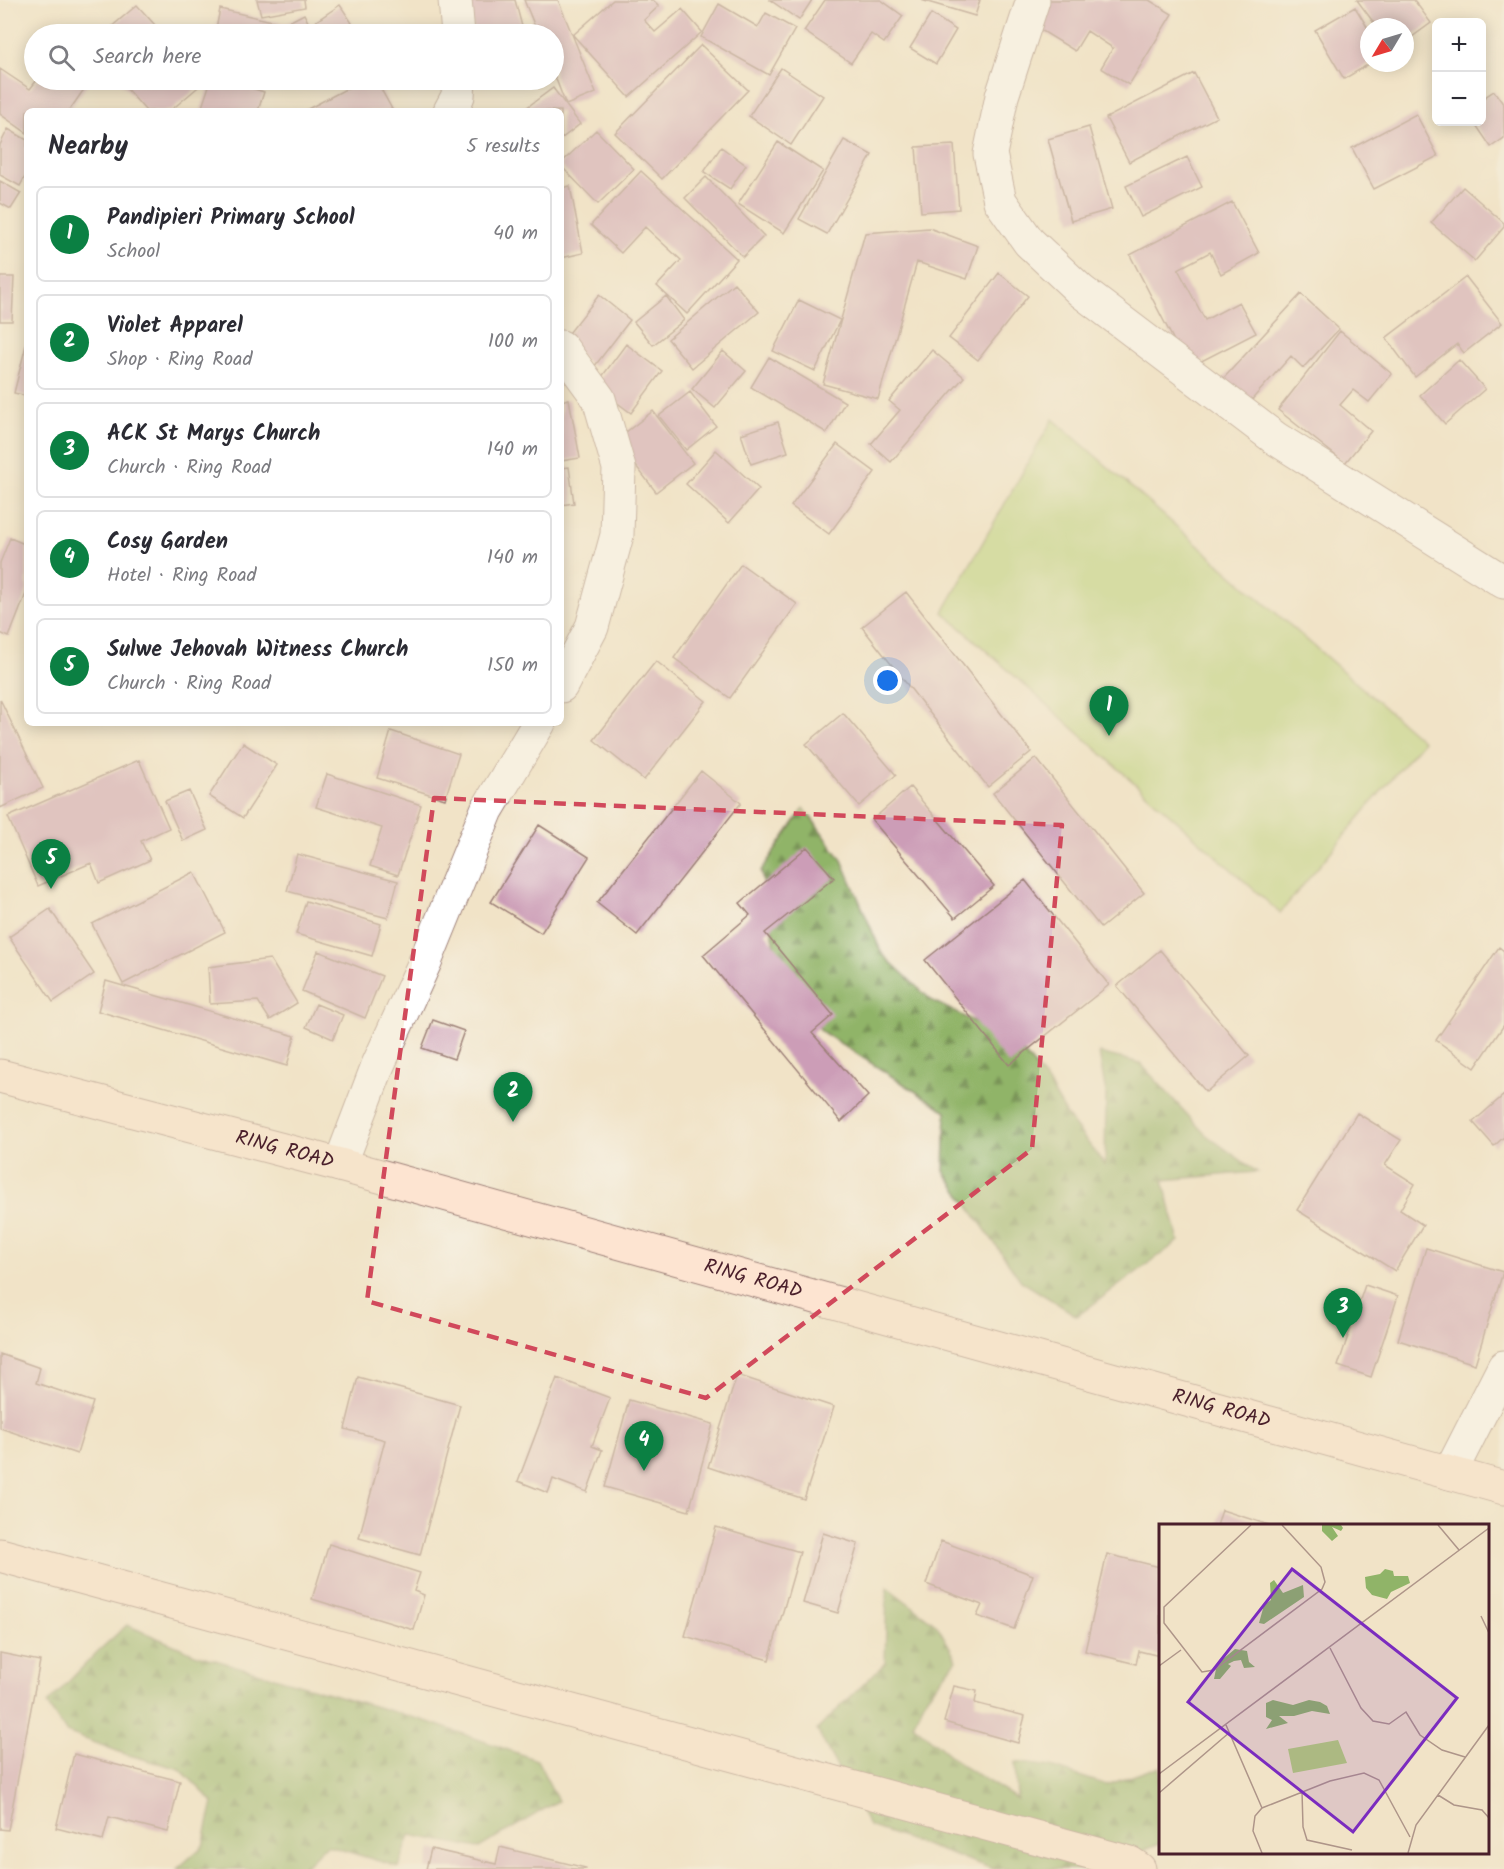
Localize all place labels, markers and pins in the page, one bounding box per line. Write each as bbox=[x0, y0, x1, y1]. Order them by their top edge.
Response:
pin: 1 bbox=[1090, 686, 1128, 736]
pin: 5 bbox=[32, 840, 70, 889]
pin: 2 bbox=[494, 1072, 532, 1122]
pin: 3 bbox=[1324, 1288, 1362, 1338]
pin: 4 bbox=[624, 1422, 664, 1471]

